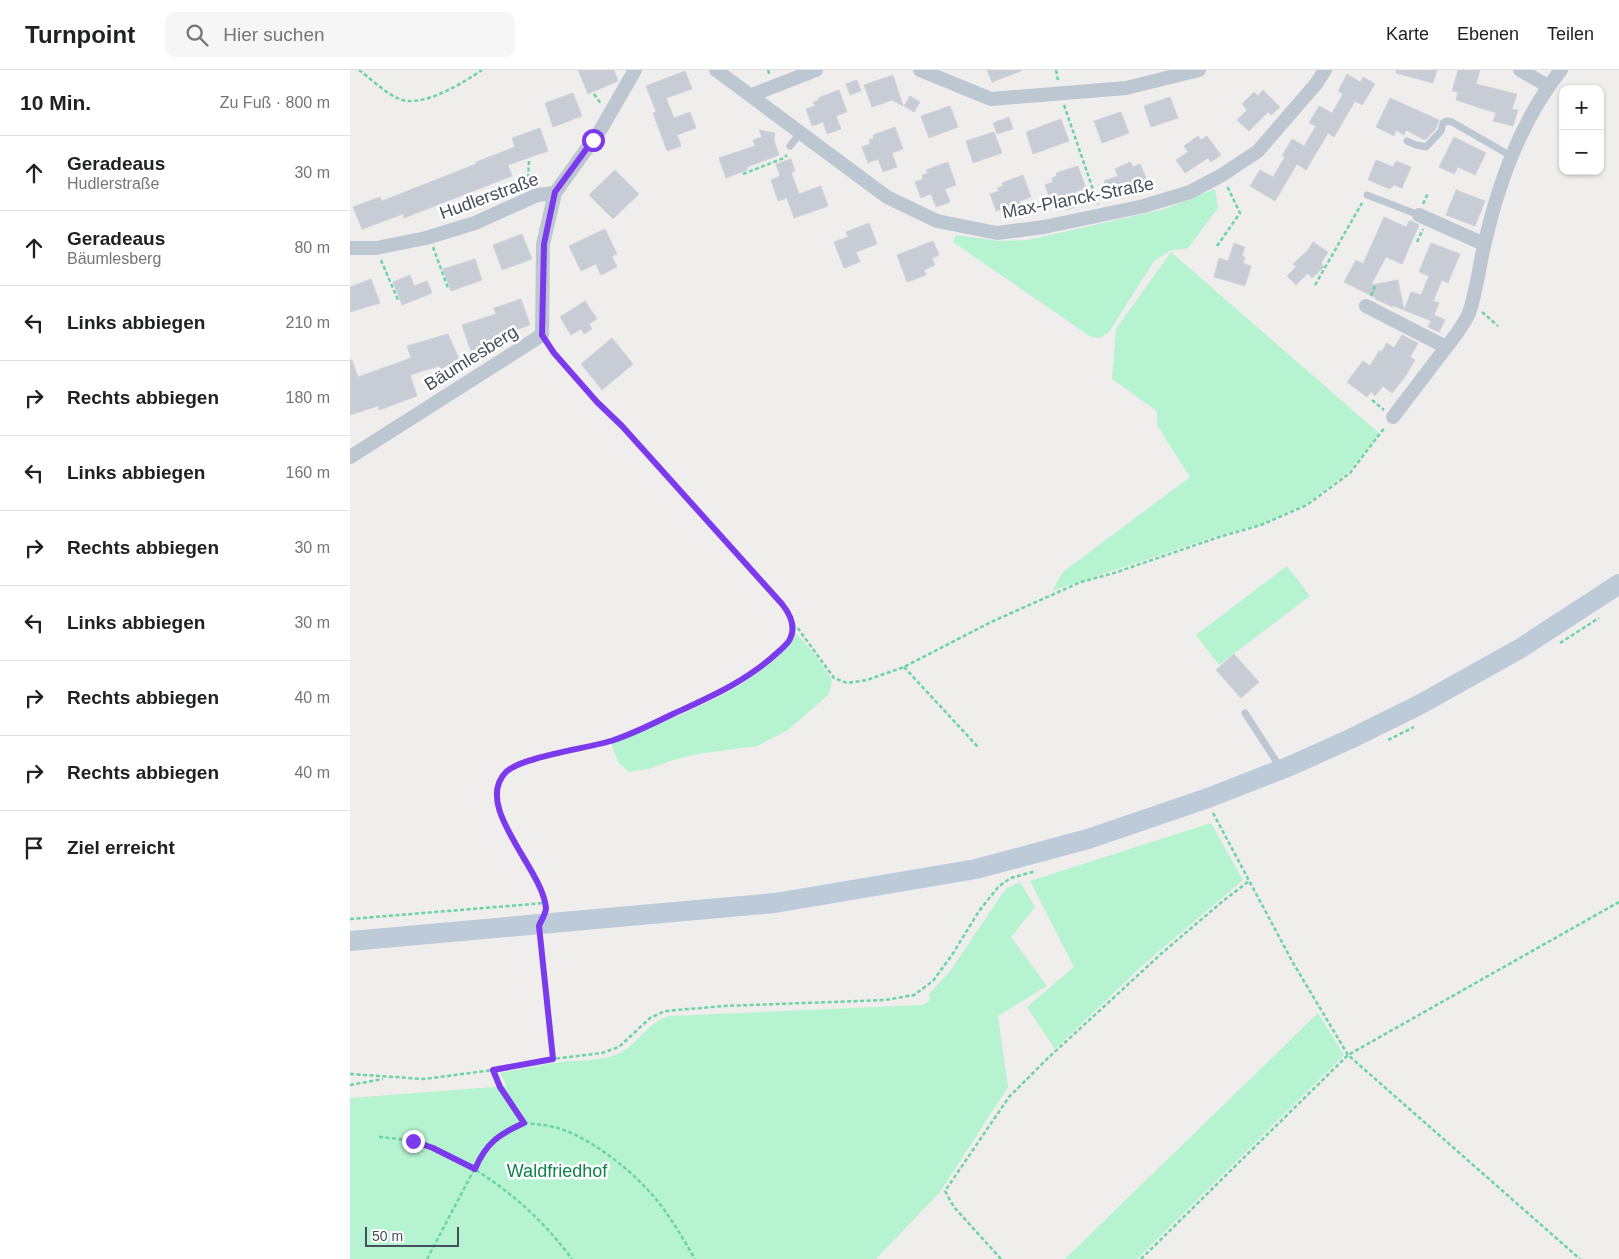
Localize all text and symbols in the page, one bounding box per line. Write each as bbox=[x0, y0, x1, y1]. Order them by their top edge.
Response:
search box bbox=[165, 12, 515, 57]
text: Turnpoint bbox=[25, 21, 135, 48]
icon: search bbox=[183, 21, 211, 49]
text: Hier suchen bbox=[223, 24, 325, 45]
text: Karte bbox=[1386, 24, 1429, 44]
text: Ebenen bbox=[1457, 24, 1519, 44]
text: Teilen bbox=[1547, 24, 1594, 44]
map controls bbox=[1559, 85, 1604, 175]
button: + bbox=[1559, 85, 1604, 130]
text: 10 Min. bbox=[20, 91, 91, 114]
text: Zu Fuß · 800 m bbox=[220, 94, 330, 111]
route start bbox=[582, 129, 605, 152]
button: − bbox=[1559, 130, 1604, 175]
text: Geradeaus bbox=[67, 153, 165, 174]
icon: ahead bbox=[20, 159, 48, 187]
text: 30 m bbox=[294, 164, 330, 181]
street label: Hudlerstraße bbox=[437, 169, 541, 223]
street label: Max-Planck-Straße bbox=[1000, 173, 1156, 223]
text: Hudlerstraße bbox=[67, 175, 159, 192]
text: Geradeaus bbox=[67, 228, 165, 249]
icon: ahead bbox=[20, 234, 48, 262]
text: 80 m bbox=[294, 239, 330, 256]
text: Bäumlesberg bbox=[67, 250, 161, 267]
icon: left bbox=[20, 309, 48, 337]
text: Links abbiegen bbox=[67, 312, 205, 333]
text: 210 m bbox=[286, 314, 330, 331]
street label: Bäumlesberg bbox=[421, 321, 521, 395]
icon: right bbox=[20, 384, 48, 412]
text: Rechts abbiegen bbox=[67, 387, 219, 408]
text: 180 m bbox=[286, 389, 330, 406]
icon: left bbox=[20, 459, 48, 487]
text: Links abbiegen bbox=[67, 462, 205, 483]
text: 160 m bbox=[286, 464, 330, 481]
icon: right bbox=[20, 534, 48, 562]
text: Rechts abbiegen bbox=[67, 537, 219, 558]
text: 30 m bbox=[294, 539, 330, 556]
icon: left bbox=[20, 609, 48, 637]
text: Links abbiegen bbox=[67, 612, 205, 633]
text: 30 m bbox=[294, 614, 330, 631]
icon: right bbox=[20, 684, 48, 712]
text: Rechts abbiegen bbox=[67, 687, 219, 708]
text: 40 m bbox=[294, 689, 330, 706]
icon: right bbox=[20, 759, 48, 787]
text: Rechts abbiegen bbox=[67, 762, 219, 783]
text: 40 m bbox=[294, 764, 330, 781]
icon: arrive bbox=[20, 834, 48, 862]
text: Ziel erreicht bbox=[67, 837, 175, 858]
route end bbox=[402, 1130, 425, 1153]
park label: Waldfriedhof bbox=[507, 1161, 608, 1181]
scale bar bbox=[365, 1224, 459, 1247]
text: 50 m bbox=[372, 1228, 403, 1244]

